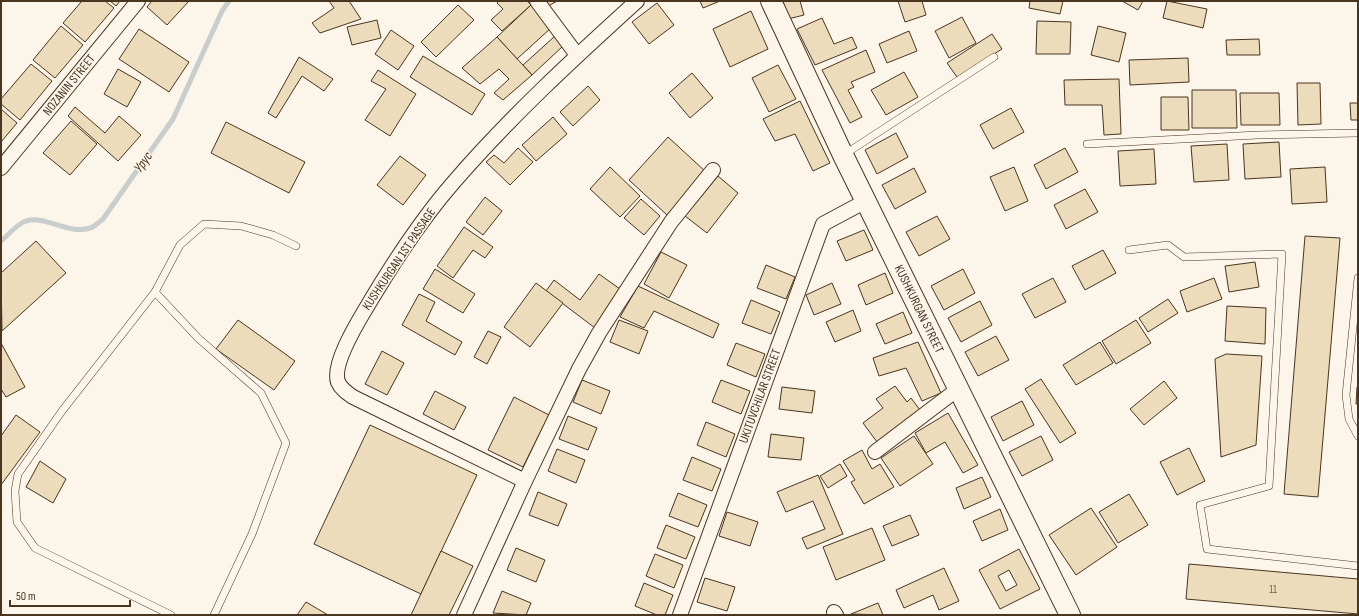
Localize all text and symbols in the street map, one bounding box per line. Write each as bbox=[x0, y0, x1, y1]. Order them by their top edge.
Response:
street label: NOZANIN STREET bbox=[39, 51, 99, 119]
water label: Урус bbox=[130, 148, 156, 176]
street label: KUSHKURGAN 1ST PASSAGE bbox=[359, 205, 439, 313]
street label: KUSHKURGAN STREET bbox=[891, 262, 947, 356]
street label: UKITUVCHILAR STREET bbox=[736, 347, 784, 445]
scale bar bbox=[10, 582, 130, 608]
house number: 11 bbox=[1269, 583, 1277, 596]
text: 50 m bbox=[16, 589, 36, 604]

